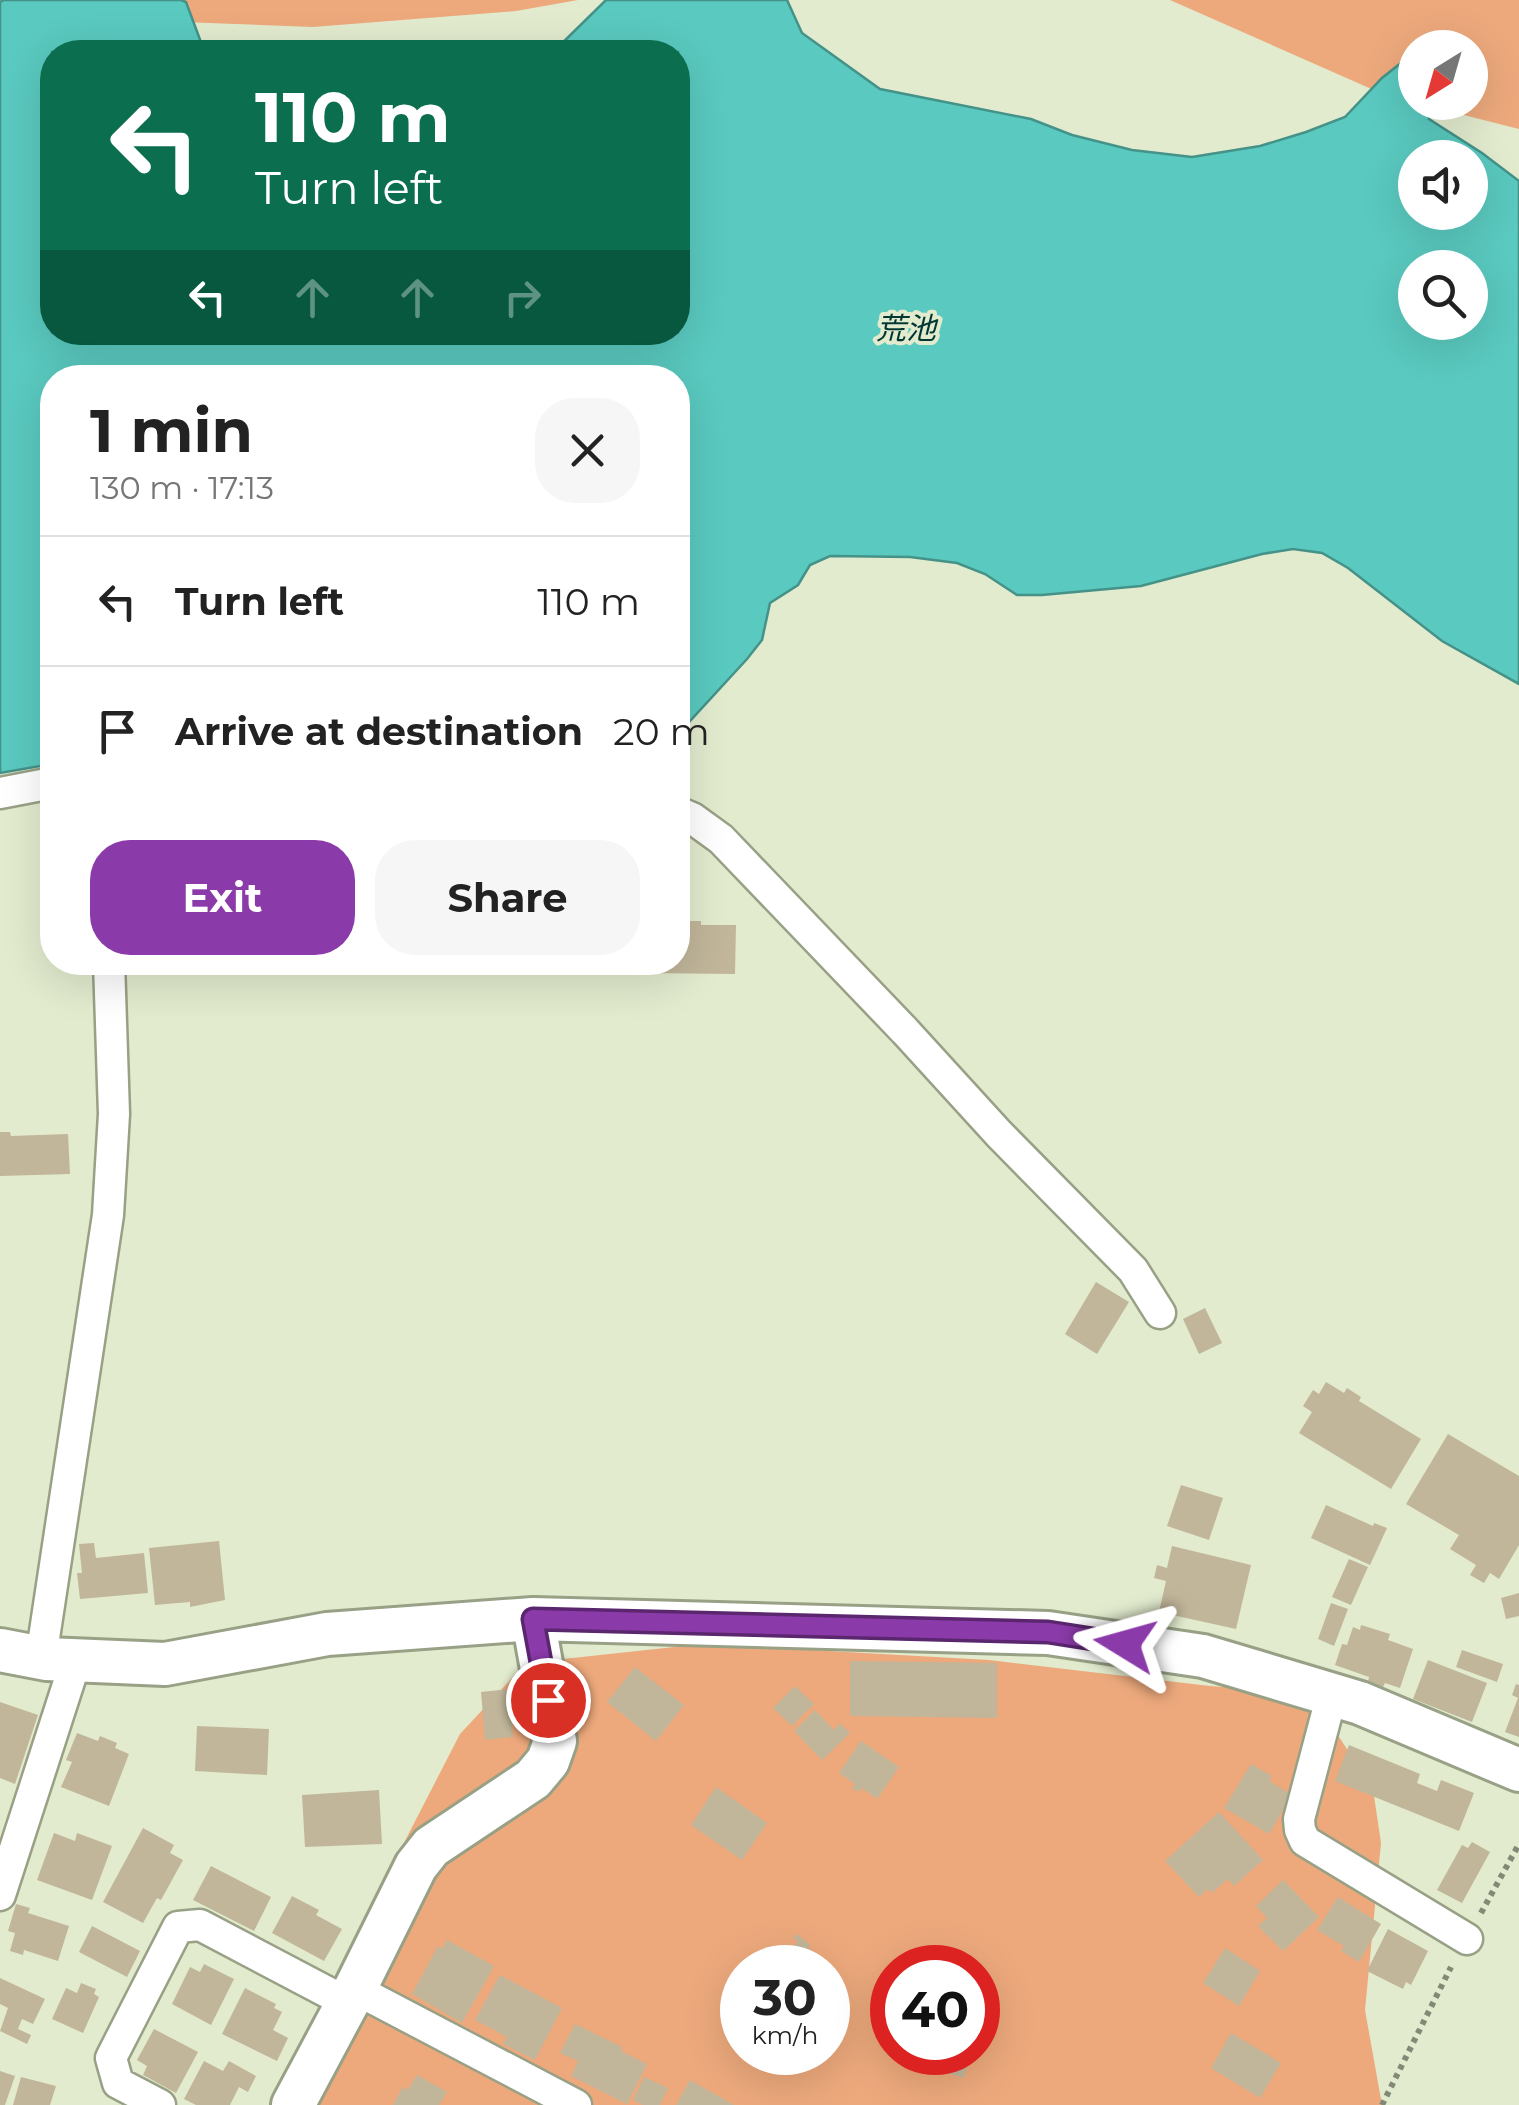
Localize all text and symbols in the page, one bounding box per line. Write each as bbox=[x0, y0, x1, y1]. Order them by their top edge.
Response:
north arrow bbox=[1398, 30, 1488, 120]
map controls bbox=[1398, 30, 1488, 340]
text: 110 m bbox=[255, 74, 451, 160]
icon: left bbox=[90, 80, 220, 210]
button: sound bbox=[1398, 140, 1488, 230]
text: Turn left bbox=[255, 160, 443, 215]
button: search bbox=[1398, 250, 1488, 340]
icon: left bbox=[180, 270, 235, 325]
icon: ahead bbox=[285, 270, 340, 325]
icon: ahead bbox=[390, 270, 445, 325]
icon: right bbox=[495, 270, 550, 325]
water label: 荒池 bbox=[876, 310, 939, 347]
text: 1 min bbox=[90, 394, 253, 467]
button: close bbox=[535, 398, 640, 503]
text: 130 m · 17:13 bbox=[90, 468, 274, 507]
icon: left bbox=[90, 574, 145, 629]
text: Turn left bbox=[175, 578, 344, 625]
text: 110 m bbox=[537, 578, 640, 625]
icon: arrive bbox=[90, 704, 145, 759]
text: Arrive at destination bbox=[175, 708, 583, 755]
text: 20 m bbox=[613, 708, 710, 755]
button: Exit bbox=[90, 840, 355, 955]
button: Share bbox=[375, 840, 640, 955]
position arrow bbox=[1073, 1592, 1177, 1696]
pin bbox=[506, 1658, 591, 1743]
icon: arrive bbox=[521, 1673, 576, 1728]
speed limit sign: 40 bbox=[870, 1945, 1000, 2075]
text: 30 bbox=[753, 1967, 817, 2028]
text: km/h bbox=[752, 2020, 818, 2050]

